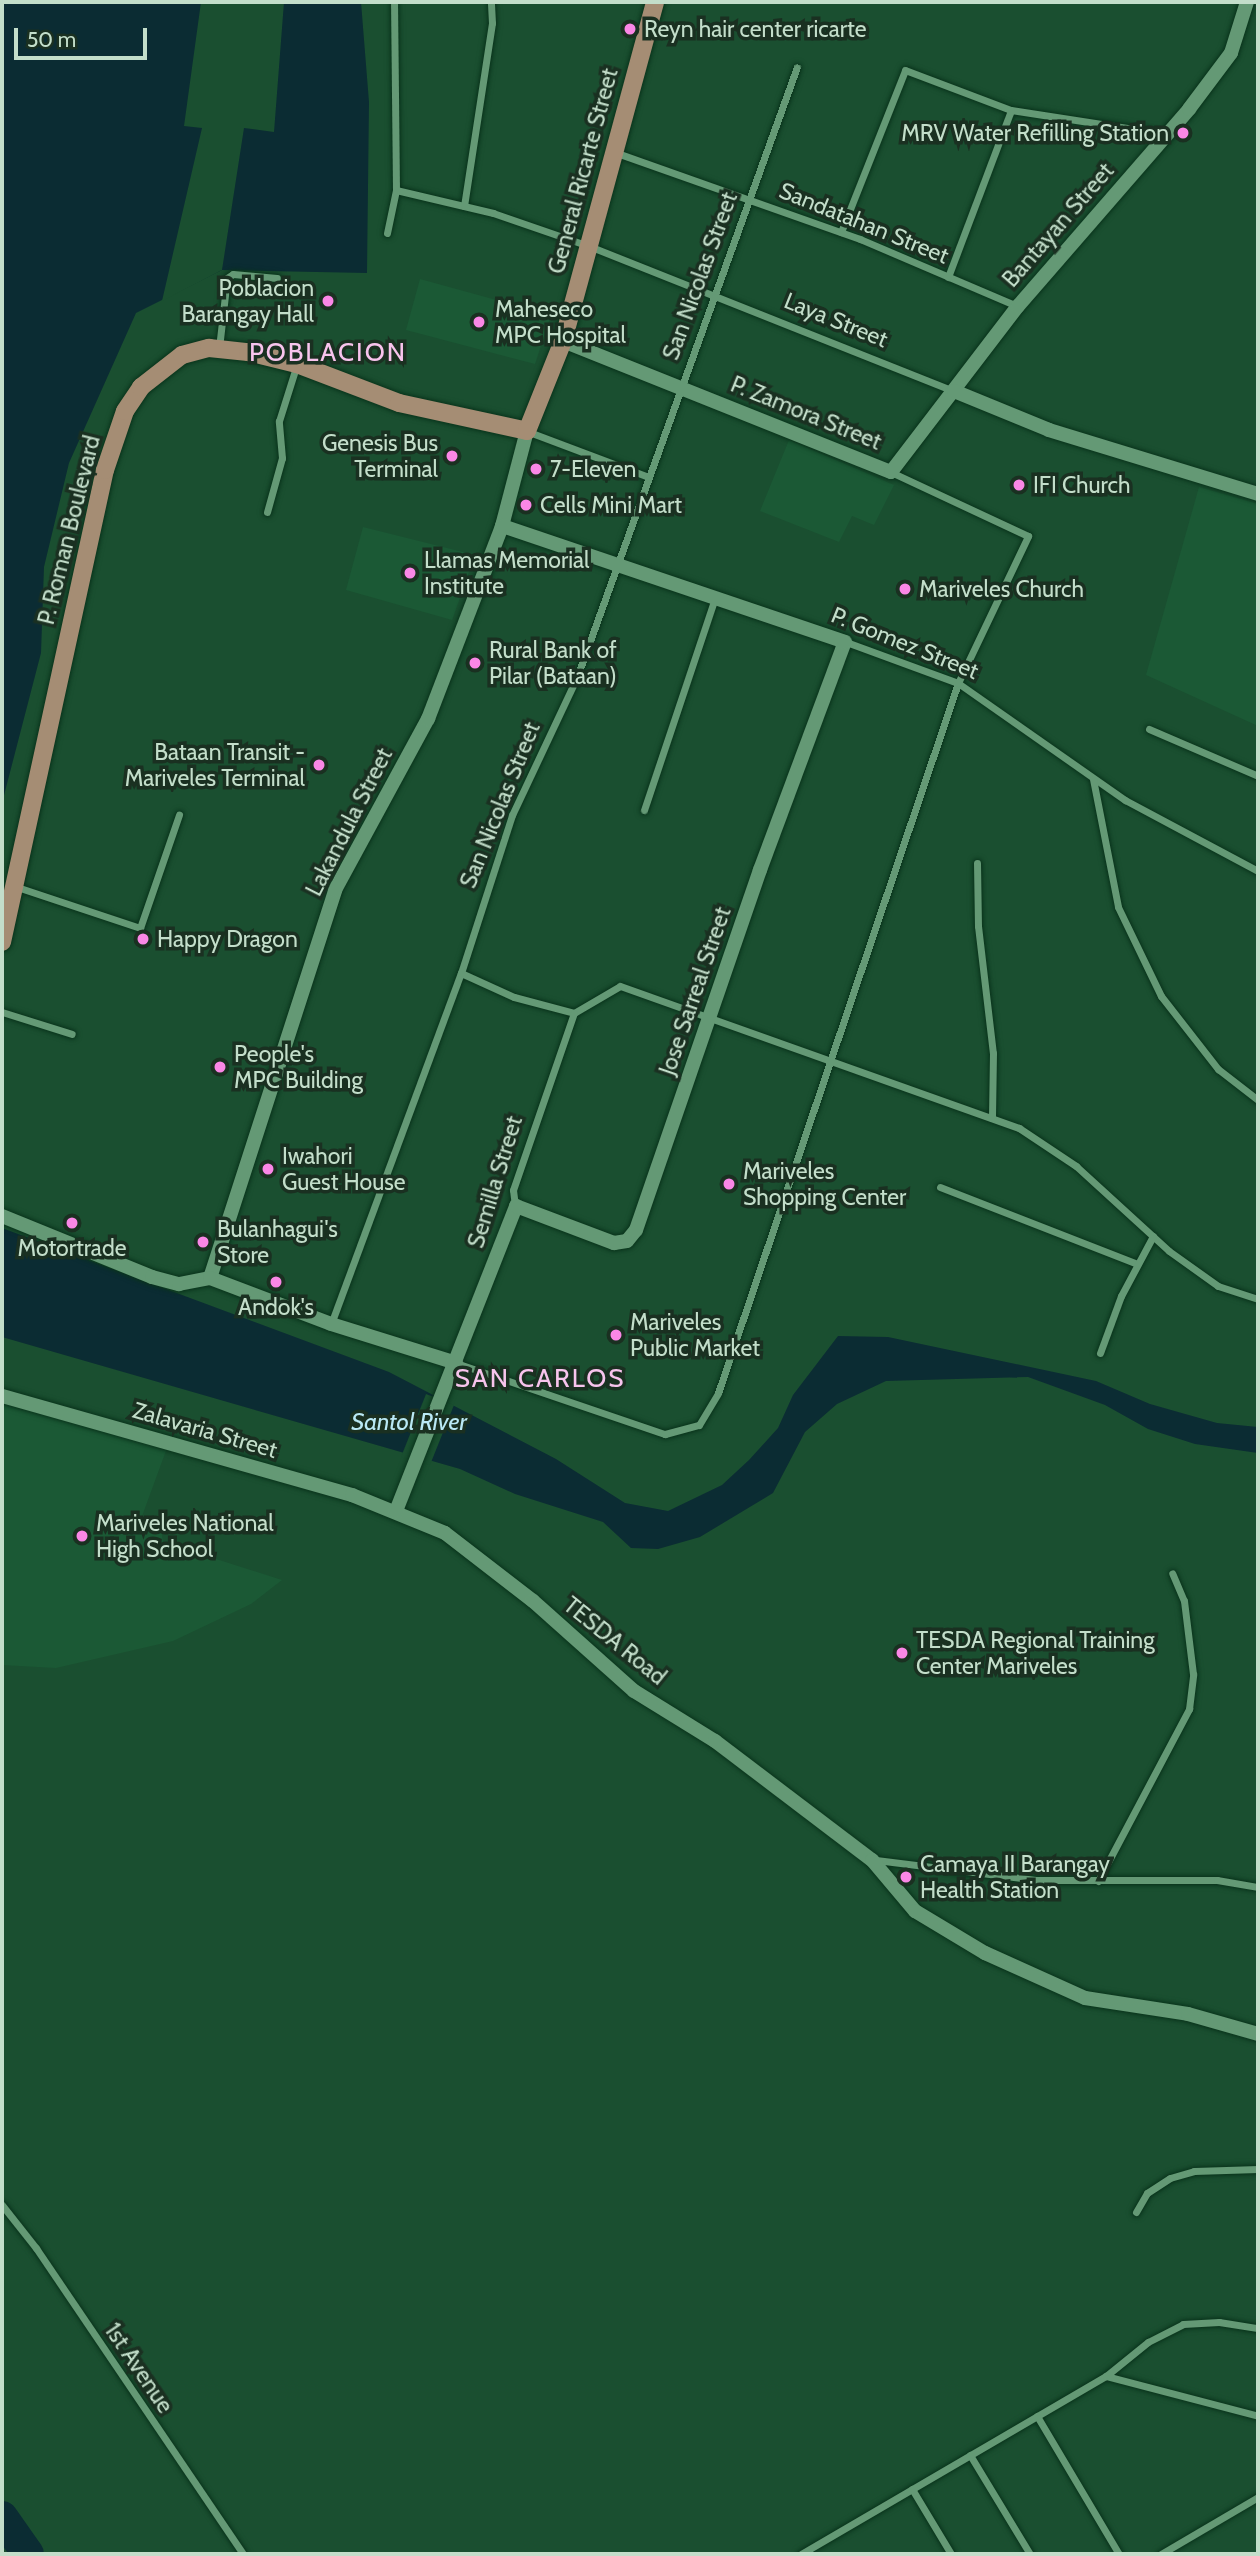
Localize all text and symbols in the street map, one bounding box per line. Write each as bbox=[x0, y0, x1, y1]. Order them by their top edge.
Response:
scale bar bbox=[18, 14, 150, 58]
place label: Reyn hair center ricarte bbox=[644, 15, 867, 43]
marker: Reyn hair center ricarte bbox=[622, 21, 638, 37]
text: 50 m bbox=[27, 27, 76, 52]
street label: General Ricarte Street bbox=[542, 65, 624, 277]
place label: MRV Water Refilling Station bbox=[901, 119, 1169, 147]
marker: MRV Water Refilling Station bbox=[1175, 125, 1191, 141]
street label: Bantayan Street bbox=[997, 157, 1119, 293]
street label: Sandatahan Street bbox=[775, 176, 953, 270]
street label: San Nicolas Street bbox=[657, 188, 743, 364]
place label: Poblacion Barangay Hall bbox=[181, 274, 314, 328]
street label: Laya Street bbox=[780, 287, 892, 353]
marker: Poblacion Barangay Hall bbox=[320, 293, 336, 309]
place label: Maheseco MPC Hospital bbox=[495, 295, 626, 349]
marker: Maheseco MPC Hospital bbox=[469, 312, 489, 332]
district label: POBLACION bbox=[250, 337, 406, 369]
street label: P. Zamora Street bbox=[727, 370, 885, 456]
place label: Genesis Bus Terminal bbox=[322, 429, 438, 483]
street label: P. Roman Boulevard bbox=[32, 433, 106, 627]
marker: Genesis Bus Terminal bbox=[444, 448, 460, 464]
place label: 7-Eleven bbox=[550, 455, 636, 483]
marker: 7-Eleven bbox=[528, 461, 544, 477]
place label: IFI Church bbox=[1033, 471, 1130, 499]
marker: IFI Church bbox=[1011, 477, 1027, 493]
place label: Cells Mini Mart bbox=[540, 491, 682, 519]
marker: Cells Mini Mart bbox=[518, 497, 534, 513]
place label: Llamas Memorial Institute bbox=[424, 546, 590, 600]
marker: Llamas Memorial Institute bbox=[402, 565, 418, 581]
place label: Mariveles Church bbox=[919, 575, 1084, 603]
marker: Mariveles Church bbox=[897, 581, 913, 597]
street label: P. Gomez Street bbox=[827, 601, 983, 685]
place label: Rural Bank of Pilar (Bataan) bbox=[489, 636, 617, 690]
marker: Rural Bank of Pilar (Bataan) bbox=[467, 655, 483, 671]
street label: San Nicolas Street bbox=[454, 718, 546, 892]
place label: Bataan Transit - Mariveles Terminal bbox=[125, 738, 305, 792]
street label: Lakandula Street bbox=[300, 743, 398, 901]
marker: Bataan Transit - Mariveles Terminal bbox=[311, 757, 327, 773]
street label: Jose Sarreal Street bbox=[653, 903, 737, 1079]
place label: Happy Dragon bbox=[157, 925, 298, 953]
marker: Happy Dragon bbox=[135, 931, 151, 947]
place label: People's MPC Building bbox=[234, 1040, 363, 1094]
marker: People's MPC Building bbox=[212, 1059, 228, 1075]
street label: Semilla Street bbox=[462, 1113, 528, 1251]
place label: Iwahori Guest House bbox=[282, 1142, 405, 1196]
place label: Mariveles Shopping Center bbox=[743, 1157, 906, 1211]
marker: Iwahori Guest House bbox=[260, 1161, 276, 1177]
marker: Mariveles Shopping Center bbox=[721, 1176, 737, 1192]
marker: Motortrade bbox=[64, 1215, 80, 1231]
place label: Bulanhagui's Store bbox=[217, 1215, 338, 1269]
place label: Motortrade bbox=[18, 1234, 126, 1262]
marker: Bulanhagui's Store bbox=[195, 1234, 211, 1250]
marker: Andok's bbox=[268, 1274, 284, 1290]
place label: Andok's bbox=[238, 1293, 314, 1321]
place label: Mariveles Public Market bbox=[630, 1308, 760, 1362]
marker: Mariveles Public Market bbox=[608, 1327, 624, 1343]
district label: SAN CARLOS bbox=[456, 1363, 624, 1395]
street label: Zalavaria Street bbox=[129, 1396, 281, 1464]
water label: Santol River bbox=[351, 1408, 467, 1436]
place label: Mariveles National High School bbox=[96, 1509, 274, 1563]
marker: Mariveles National High School bbox=[74, 1528, 90, 1544]
street label: TESDA Road bbox=[558, 1591, 672, 1691]
place label: TESDA Regional Training Center Mariveles bbox=[916, 1626, 1155, 1680]
marker: TESDA Regional Training Center Mariveles bbox=[894, 1645, 910, 1661]
place label: Camaya II Barangay Health Station bbox=[920, 1850, 1110, 1904]
marker: Camaya II Barangay Health Station bbox=[898, 1869, 914, 1885]
street label: 1st Avenue bbox=[99, 2318, 179, 2418]

